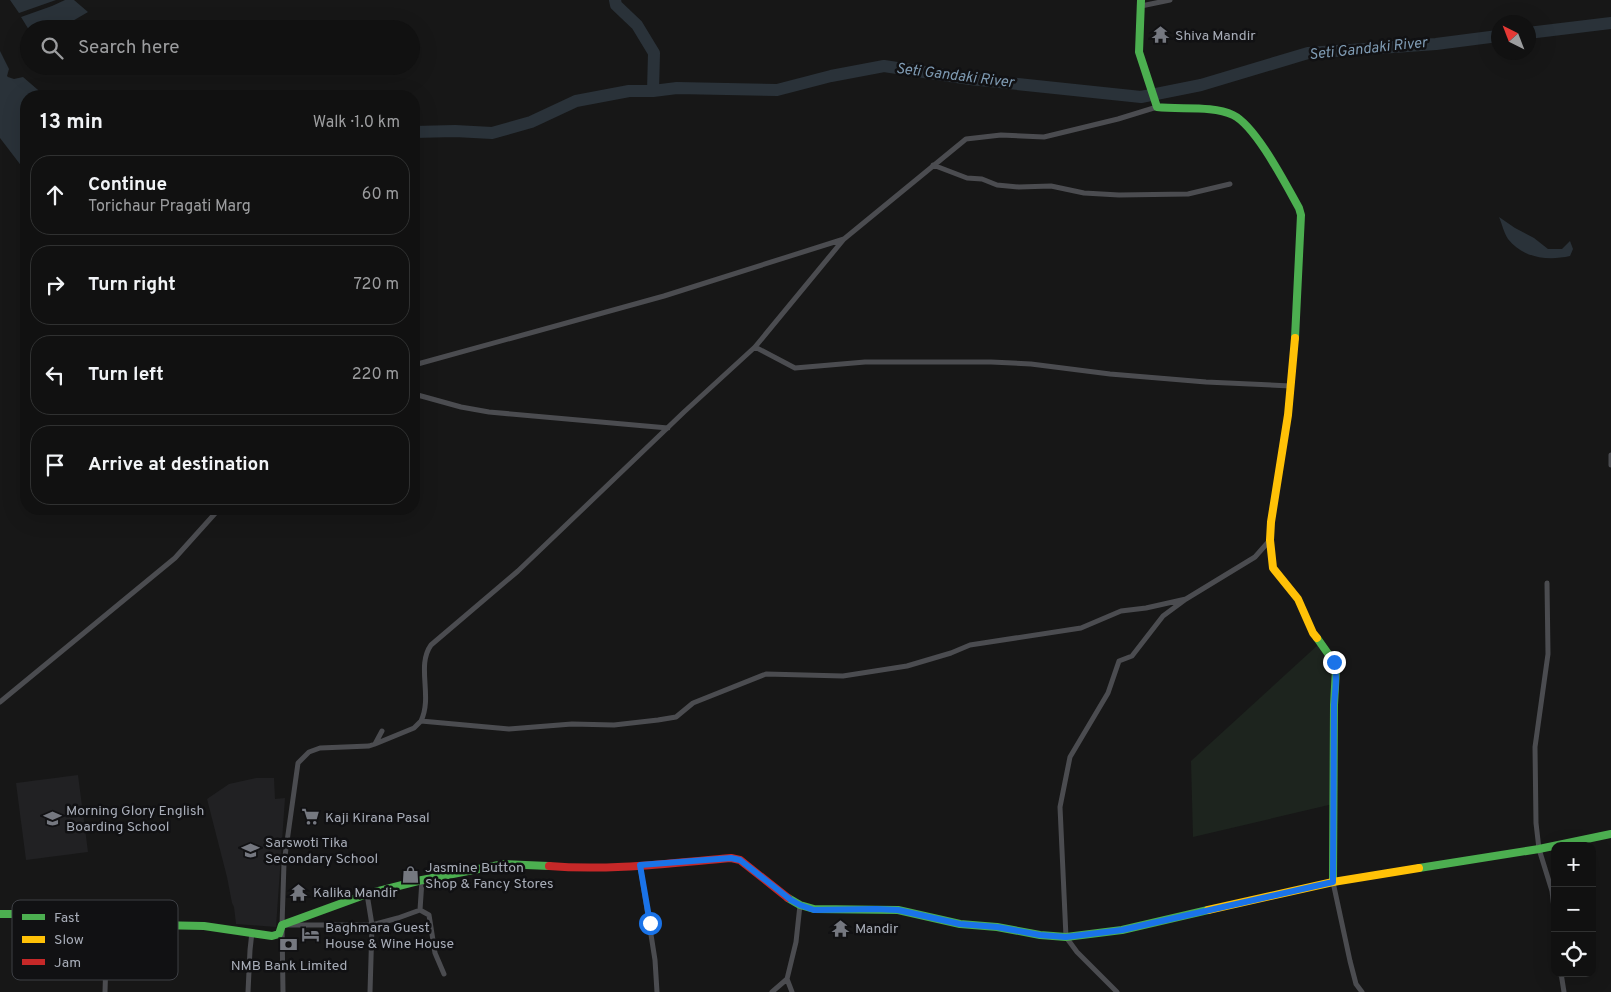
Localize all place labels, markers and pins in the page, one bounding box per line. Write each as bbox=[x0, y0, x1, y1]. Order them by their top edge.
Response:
temple icon: Shiva Mandir bbox=[1151, 25, 1171, 45]
place label: Shiva Mandir bbox=[1175, 28, 1256, 45]
place label: Morning Glory English Boarding School bbox=[66, 803, 204, 836]
supermarket icon: Kaji Kirana Pasal bbox=[301, 807, 321, 827]
school or university icon: Morning Glory English Boarding School bbox=[42, 808, 62, 828]
place label: Kaji Kirana Pasal bbox=[325, 810, 430, 827]
place label: Sarswoti Tika Secondary School bbox=[265, 835, 378, 868]
school or university icon: Sarswoti Tika Secondary School bbox=[241, 840, 261, 860]
place label: Jasmine Button Shop & Fancy Stores bbox=[425, 860, 554, 893]
shop icon: Jasmine Button Shop & Fancy Stores bbox=[401, 865, 421, 885]
temple icon: Kalika Mandir bbox=[289, 882, 309, 902]
place label: Kalika Mandir bbox=[313, 885, 398, 902]
temple icon: Mandir bbox=[831, 918, 851, 938]
place label: Baghmara Guest House & Wine House bbox=[325, 920, 454, 953]
place label: Mandir bbox=[855, 921, 899, 938]
hotel icon: Baghmara Guest House & Wine House bbox=[301, 925, 321, 945]
bank icon: NMB Bank Limited bbox=[279, 935, 299, 955]
place label: NMB Bank Limited bbox=[231, 958, 347, 975]

